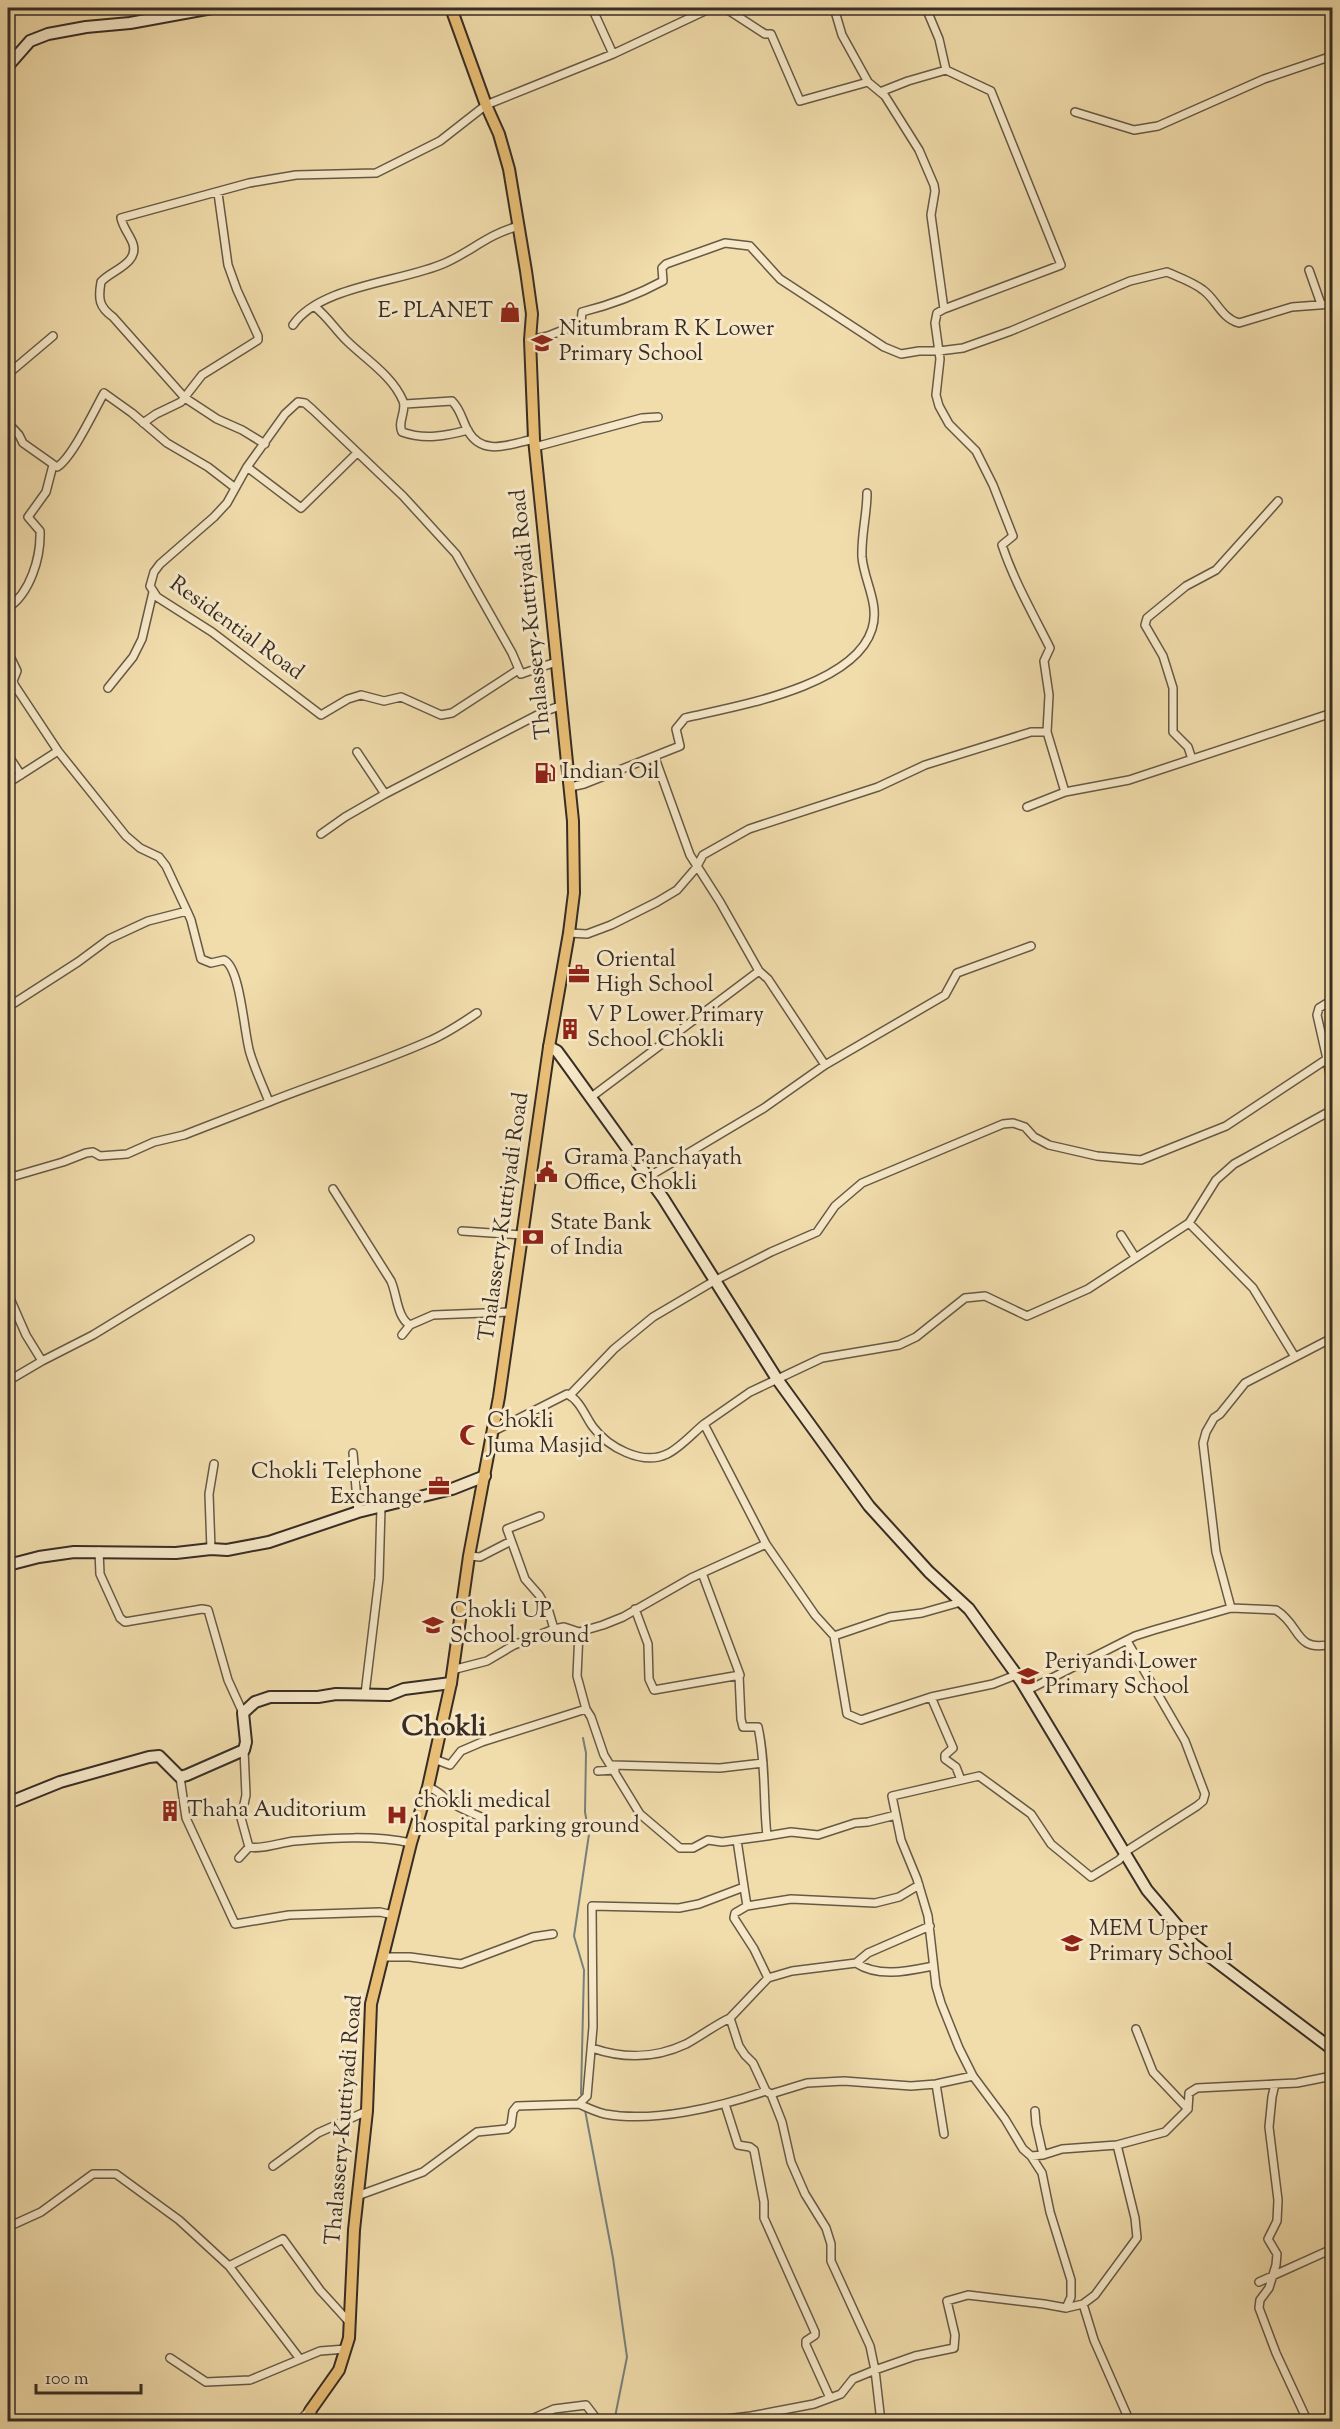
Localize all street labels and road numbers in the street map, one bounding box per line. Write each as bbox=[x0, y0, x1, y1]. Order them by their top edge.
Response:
street label: Thalassery-Kuttiyadi Road bbox=[503, 487, 561, 741]
street label: Residential Road bbox=[162, 569, 310, 689]
street label: Thalassery-Kuttiyadi Road bbox=[472, 1090, 538, 1344]
street label: Thalassery-Kuttiyadi Road bbox=[318, 1993, 372, 2247]

